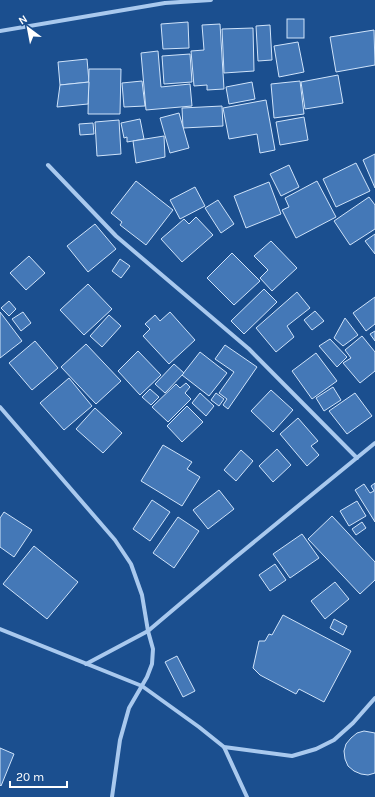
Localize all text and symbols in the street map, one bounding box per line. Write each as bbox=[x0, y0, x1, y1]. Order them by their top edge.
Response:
north arrow bbox=[8, 8, 48, 48]
text: N bbox=[16, 12, 30, 28]
scale bar bbox=[10, 763, 67, 789]
text: 20 m bbox=[16, 770, 44, 784]

